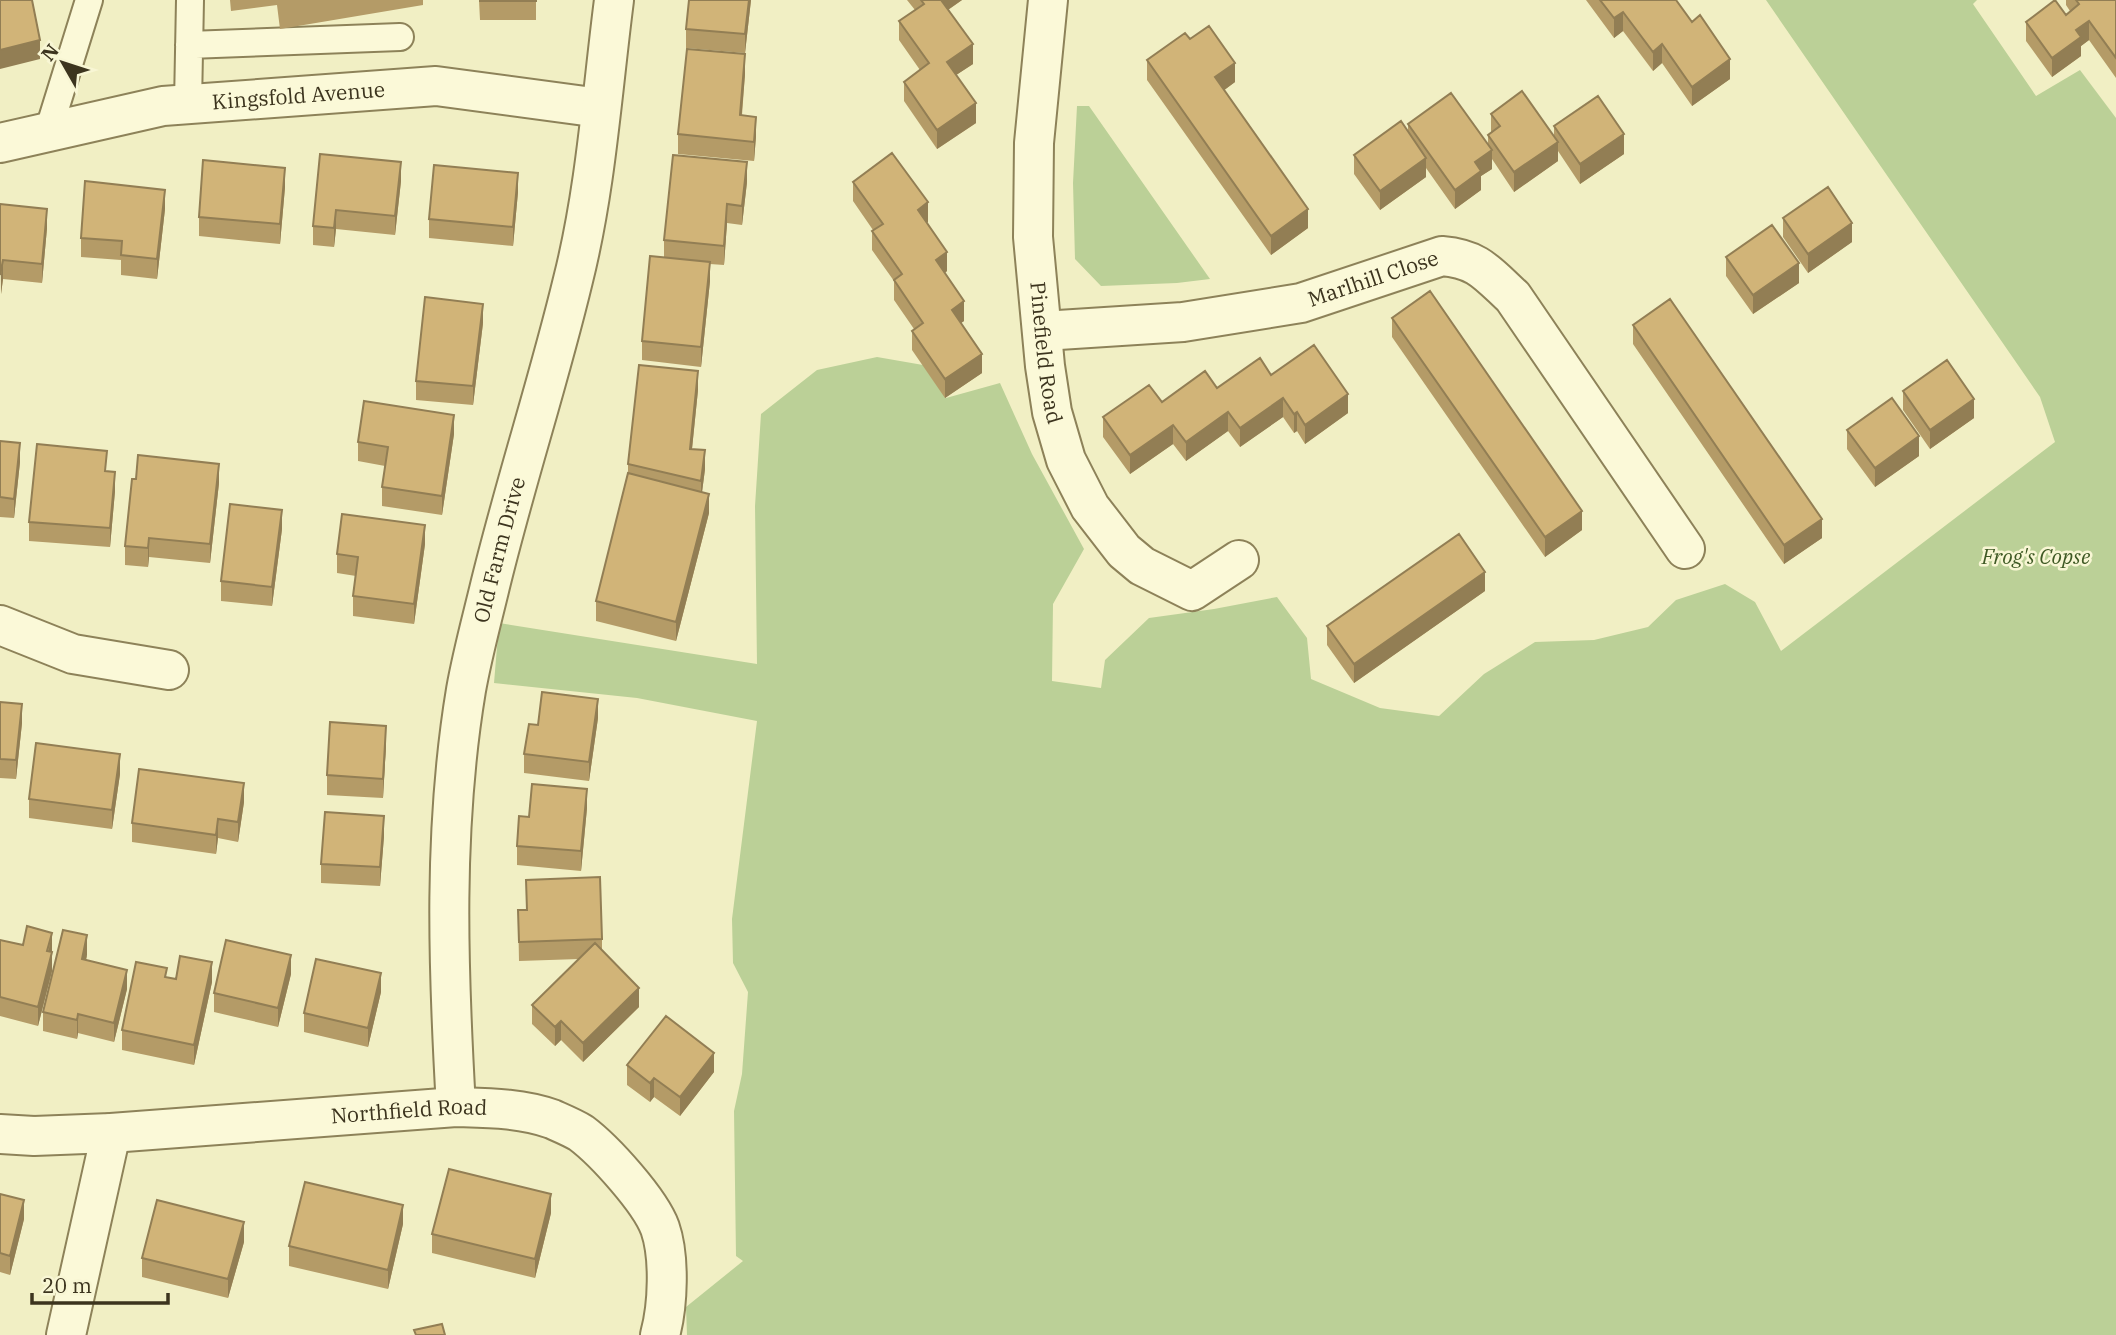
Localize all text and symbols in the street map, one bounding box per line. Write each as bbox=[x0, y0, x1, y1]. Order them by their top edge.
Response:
north arrow bbox=[28, 28, 98, 98]
text: N bbox=[36, 39, 64, 66]
street label: Kingsfold Avenue bbox=[211, 75, 386, 115]
street label: Marlhill Close bbox=[1304, 243, 1442, 313]
street label: Pinefield Road bbox=[1024, 280, 1070, 427]
street label: Old Farm Drive bbox=[466, 473, 531, 626]
park label: Frog's Copse bbox=[1981, 542, 2091, 570]
street label: Northfield Road bbox=[330, 1092, 488, 1129]
scale bar bbox=[32, 1262, 168, 1306]
text: 20 m bbox=[42, 1271, 92, 1299]

